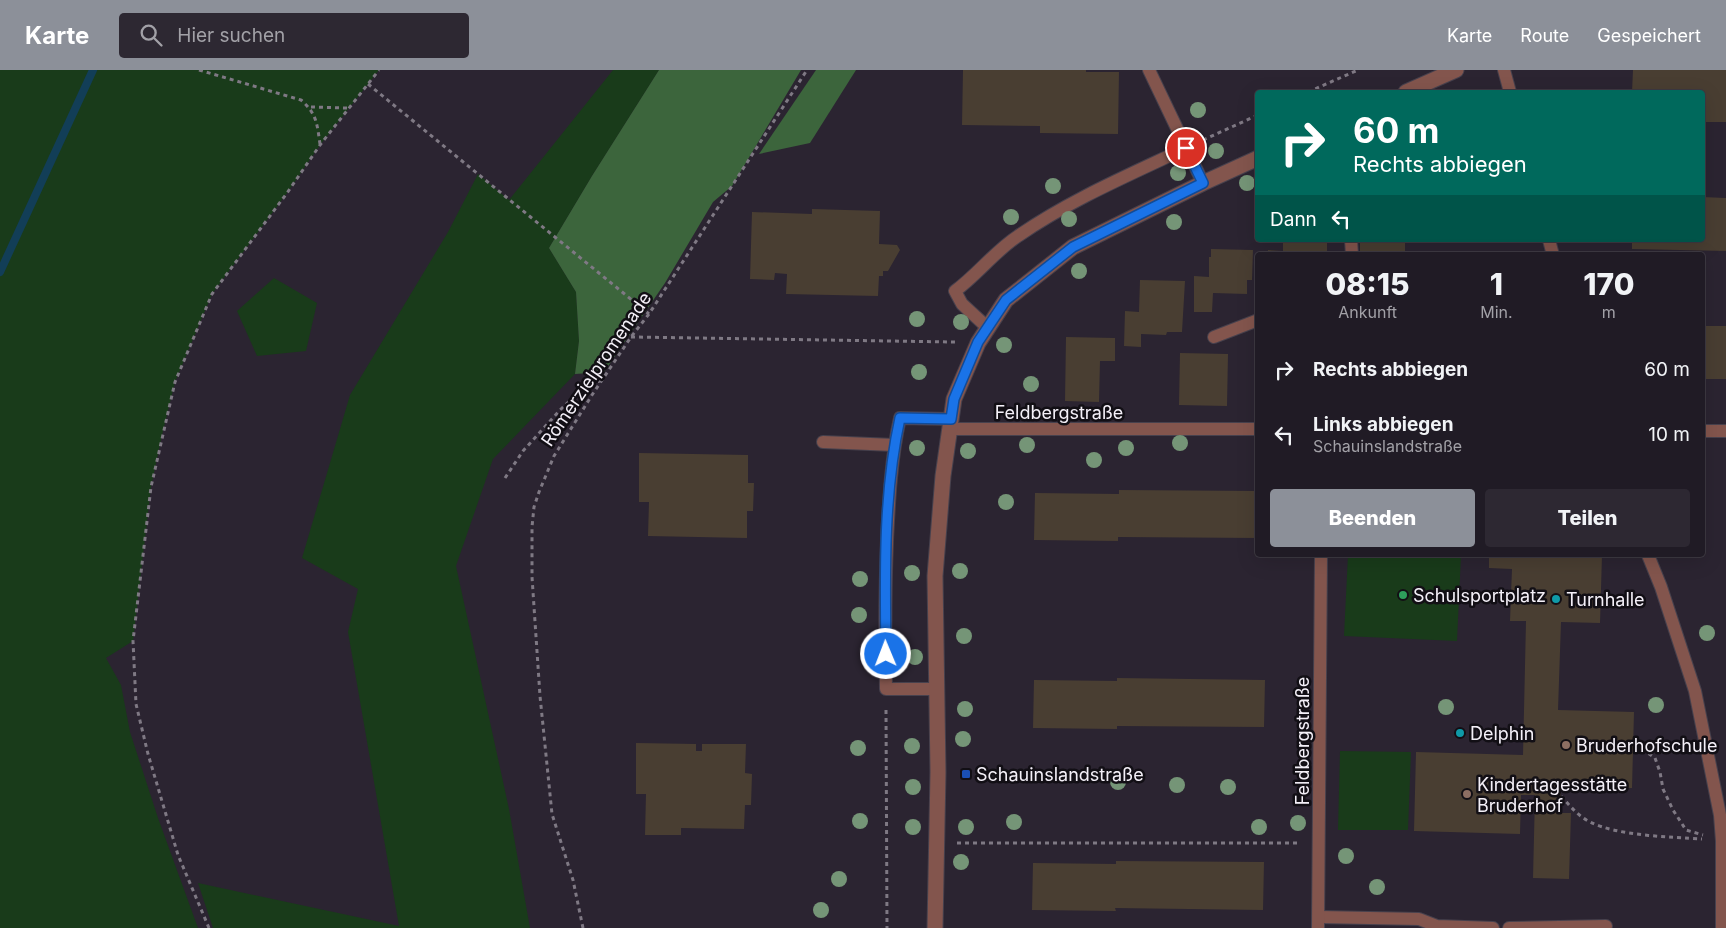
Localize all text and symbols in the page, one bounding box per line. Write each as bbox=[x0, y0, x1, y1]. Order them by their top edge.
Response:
search box bbox=[119, 13, 469, 58]
text: Karte bbox=[25, 21, 89, 50]
icon: search bbox=[137, 21, 165, 49]
text: Hier suchen bbox=[177, 24, 285, 47]
text: Karte bbox=[1447, 25, 1492, 46]
text: Route bbox=[1520, 25, 1569, 46]
text: Gespeichert bbox=[1597, 25, 1701, 46]
text: 60 m bbox=[1353, 109, 1440, 151]
icon: right bbox=[1270, 110, 1335, 175]
pin bbox=[1165, 127, 1207, 169]
icon: arrive bbox=[1172, 134, 1200, 162]
text: Rechts abbiegen bbox=[1353, 151, 1527, 177]
icon: left bbox=[1327, 205, 1355, 233]
text: Dann bbox=[1270, 208, 1317, 231]
text: 08:15 bbox=[1326, 266, 1410, 302]
text: 1 bbox=[1490, 266, 1503, 302]
text: 170 bbox=[1583, 266, 1634, 302]
street label: Römerzielpromenade bbox=[537, 288, 655, 450]
text: Ankunft bbox=[1338, 302, 1397, 322]
text: Min. bbox=[1480, 302, 1513, 322]
text: m bbox=[1602, 302, 1616, 322]
icon: right bbox=[1270, 356, 1298, 384]
text: Rechts abbiegen bbox=[1313, 358, 1468, 381]
text: 60 m bbox=[1644, 358, 1690, 381]
street label: Feldbergstraße bbox=[995, 402, 1123, 423]
text: Links abbiegen bbox=[1313, 413, 1454, 436]
icon: left bbox=[1270, 421, 1298, 449]
text: 10 m bbox=[1648, 423, 1690, 446]
text: Schauinslandstraße bbox=[1313, 436, 1462, 456]
button: Beenden bbox=[1270, 489, 1475, 547]
button: Teilen bbox=[1485, 489, 1690, 547]
place label: Schulsportplatz bbox=[1413, 585, 1546, 606]
marker: Schulsportplatz bbox=[1397, 589, 1409, 601]
place label: Turnhalle bbox=[1566, 589, 1645, 610]
marker: Turnhalle bbox=[1550, 593, 1562, 605]
position arrow bbox=[859, 627, 911, 679]
street label: Feldbergstraße bbox=[1292, 677, 1313, 805]
place label: Delphin bbox=[1470, 723, 1535, 744]
marker: Delphin bbox=[1454, 727, 1466, 739]
place label: Bruderhofschule bbox=[1576, 735, 1717, 756]
marker: Bruderhofschule bbox=[1560, 739, 1572, 751]
place label: Schauinslandstraße bbox=[976, 764, 1144, 785]
marker: Schauinslandstraße bbox=[960, 768, 972, 780]
place label: Kindertagesstätte Bruderhof bbox=[1477, 774, 1627, 816]
marker: Kindertagesstätte Bruderhof bbox=[1461, 788, 1473, 800]

